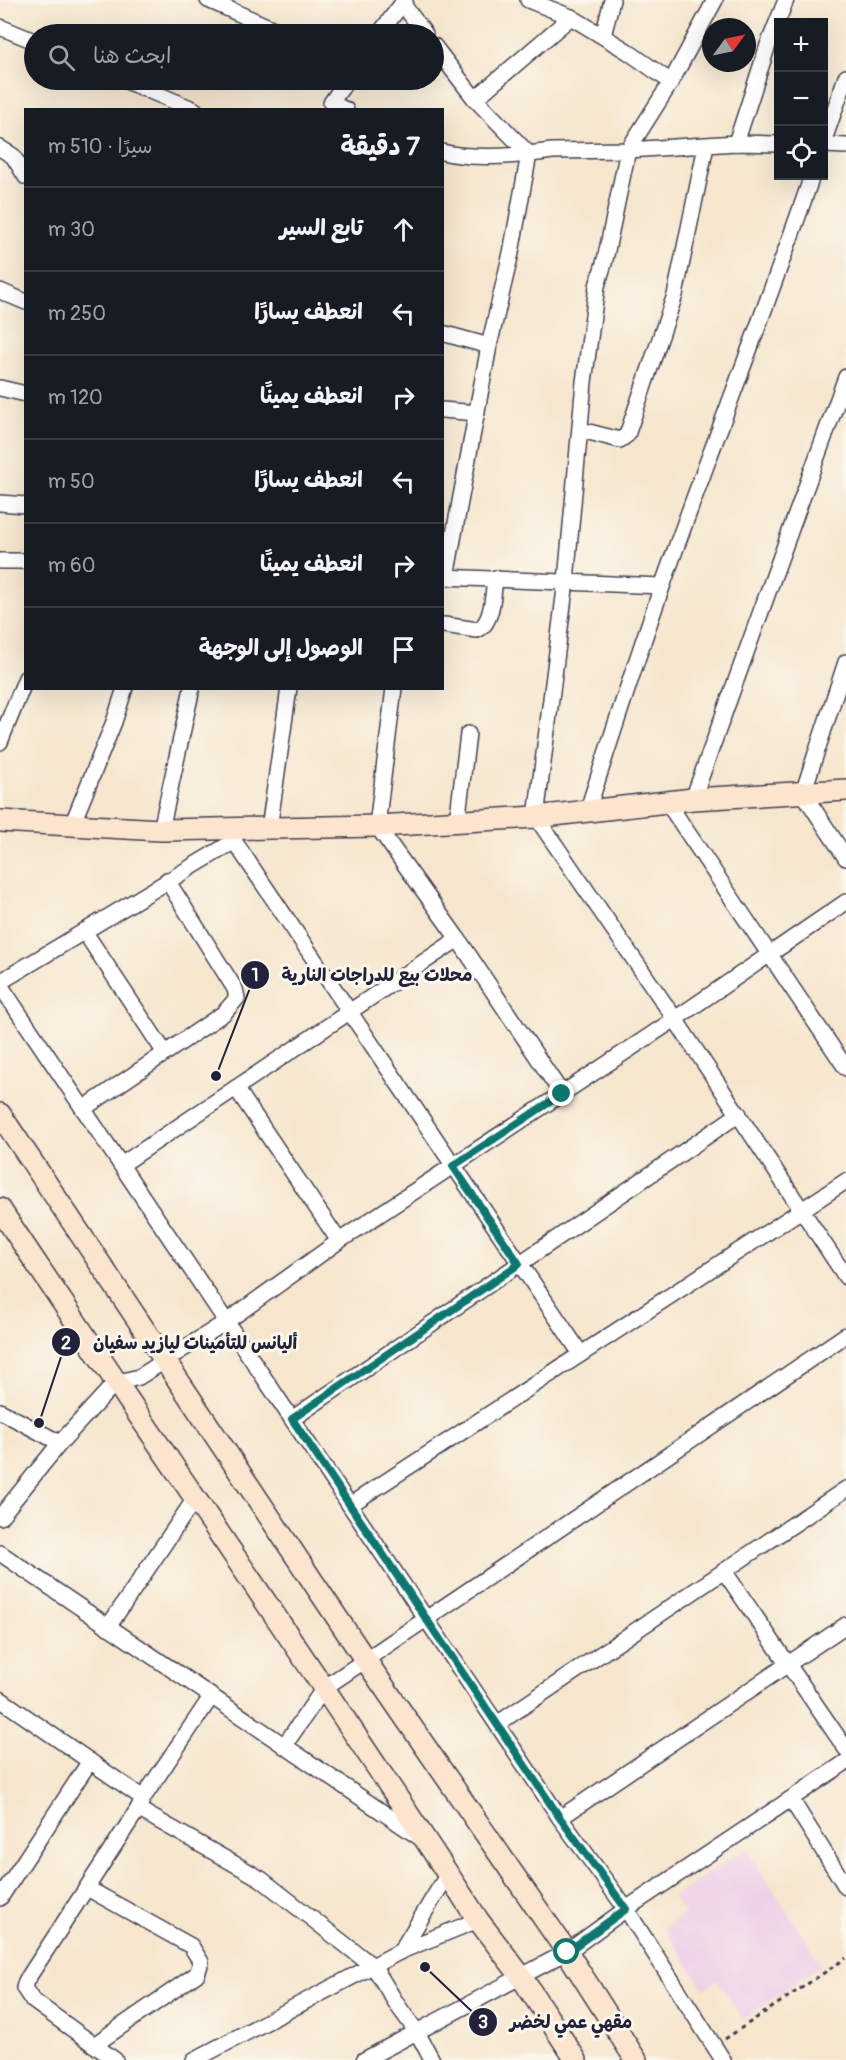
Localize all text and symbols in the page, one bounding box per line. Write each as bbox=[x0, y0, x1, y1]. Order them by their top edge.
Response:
north arrow bbox=[702, 18, 756, 72]
map controls bbox=[774, 18, 828, 180]
button: + bbox=[774, 18, 828, 72]
search box bbox=[24, 24, 444, 90]
icon: search bbox=[45, 41, 78, 74]
text: ابحث هنا bbox=[93, 42, 171, 70]
button: − bbox=[774, 72, 828, 126]
button: locate bbox=[774, 126, 828, 180]
text: 7 دقيقة bbox=[341, 131, 420, 163]
text: سيرًا · 510 m bbox=[48, 134, 152, 159]
icon: ahead bbox=[387, 213, 420, 246]
text: تابع السير bbox=[280, 214, 363, 242]
text: 30 m bbox=[48, 217, 95, 242]
icon: left bbox=[387, 297, 420, 330]
text: انعطف يسارًا bbox=[254, 298, 363, 326]
text: 250 m bbox=[48, 301, 106, 326]
icon: right bbox=[387, 381, 420, 414]
text: انعطف يمينًا bbox=[260, 382, 363, 410]
text: 120 m bbox=[48, 385, 103, 410]
icon: left bbox=[387, 465, 420, 498]
text: انعطف يسارًا bbox=[254, 466, 363, 494]
text: 50 m bbox=[48, 469, 95, 494]
icon: right bbox=[387, 549, 420, 582]
text: انعطف يمينًا bbox=[260, 550, 363, 578]
text: 60 m bbox=[48, 553, 95, 578]
icon: arrive bbox=[387, 633, 420, 666]
text: الوصول إلى الوجهة bbox=[199, 634, 363, 662]
callout: محلات بيع للدراجات النارية bbox=[240, 957, 485, 993]
text: 1 bbox=[251, 964, 259, 987]
text: محلات بيع للدراجات النارية bbox=[281, 964, 473, 988]
route end bbox=[548, 1080, 574, 1106]
callout: أليانس للتأمينات ليازيد سفيان bbox=[51, 1324, 309, 1360]
text: 2 bbox=[61, 1332, 71, 1355]
text: أليانس للتأمينات ليازيد سفيان bbox=[93, 1332, 297, 1355]
route start bbox=[553, 1938, 579, 1964]
callout: مقهي عمي لخضر bbox=[468, 2004, 644, 2040]
text: 3 bbox=[478, 2011, 488, 2034]
text: مقهي عمي لخضر bbox=[508, 2011, 632, 2038]

